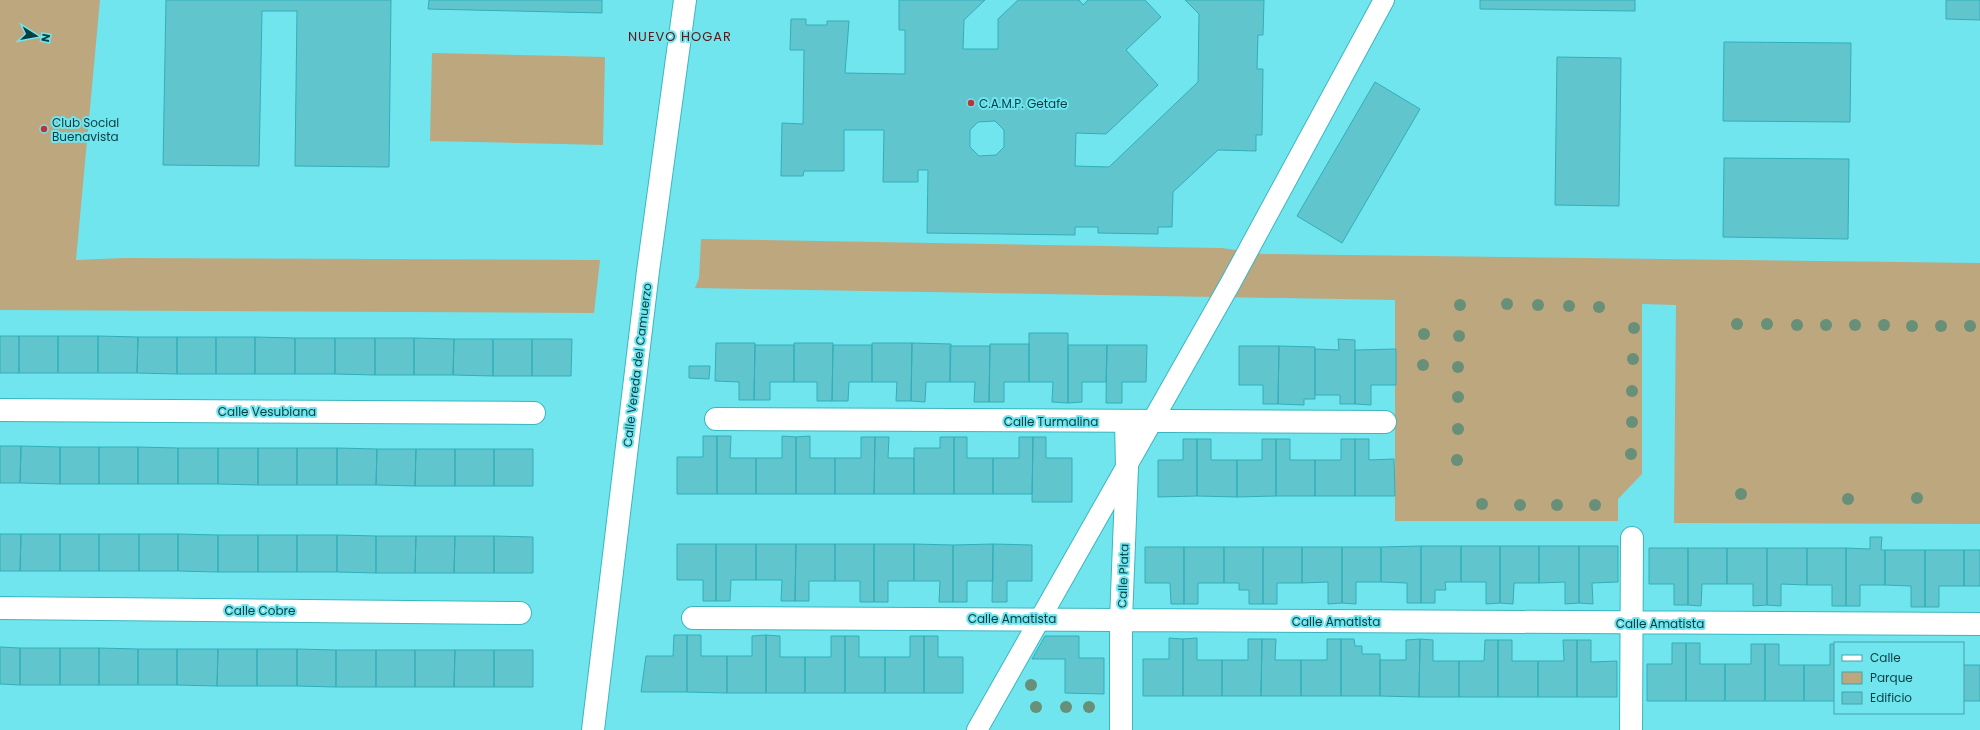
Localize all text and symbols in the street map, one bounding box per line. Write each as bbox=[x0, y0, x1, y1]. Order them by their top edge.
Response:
north arrow bbox=[16, 16, 56, 56]
district label: NUEVO HOGAR bbox=[628, 27, 732, 46]
text: N bbox=[37, 32, 54, 43]
place label: C.A.M.P. Getafe bbox=[979, 95, 1068, 112]
marker: C.A.M.P. Getafe bbox=[966, 98, 976, 108]
place label: Club Social Buenavista bbox=[52, 114, 119, 145]
marker: Club Social Buenavista bbox=[39, 124, 49, 134]
street label: Calle Vereda del Camuerzo bbox=[619, 282, 656, 448]
street label: Calle Vesubiana bbox=[218, 403, 316, 420]
street label: Calle Turmalina bbox=[1004, 413, 1098, 430]
street label: Calle Plata bbox=[1113, 544, 1133, 608]
street label: Calle Cobre bbox=[225, 602, 295, 619]
street label: Calle Amatista bbox=[968, 610, 1056, 627]
street label: Calle Amatista bbox=[1292, 613, 1380, 630]
street label: Calle Amatista bbox=[1616, 615, 1704, 632]
legend bbox=[1834, 642, 1964, 714]
text: Calle bbox=[1870, 649, 1901, 666]
text: Parque bbox=[1870, 669, 1913, 686]
text: Edificio bbox=[1870, 689, 1912, 706]

